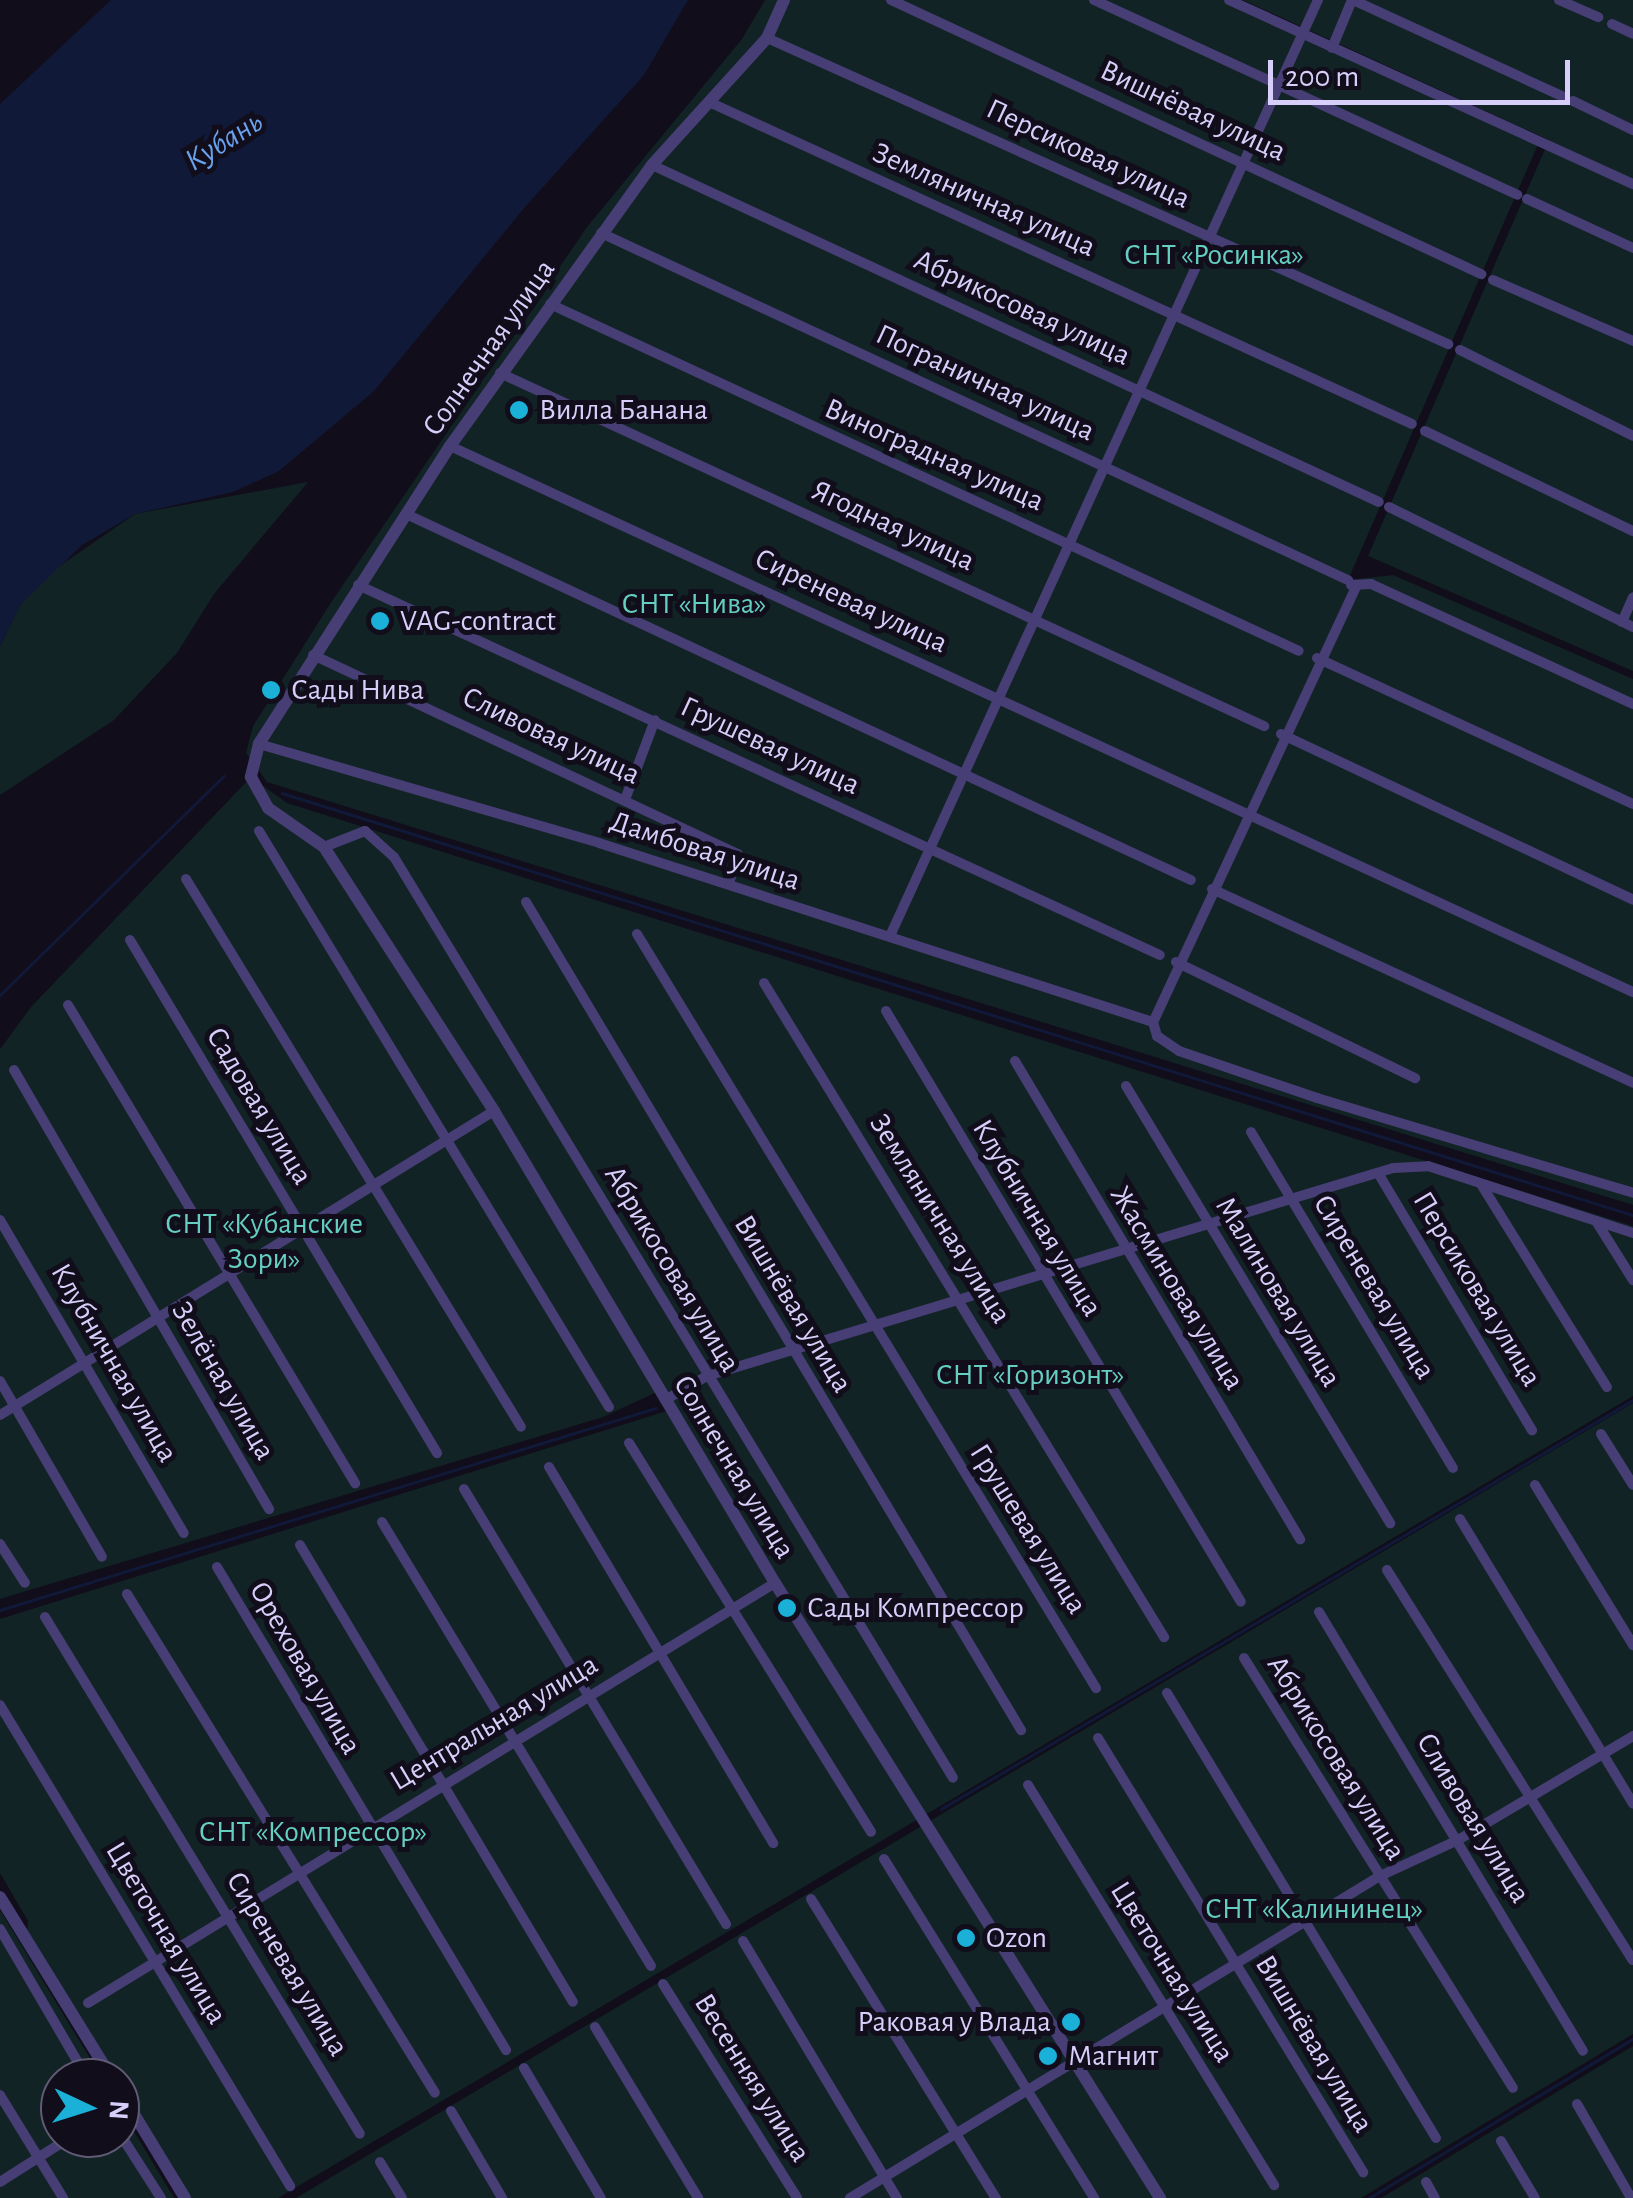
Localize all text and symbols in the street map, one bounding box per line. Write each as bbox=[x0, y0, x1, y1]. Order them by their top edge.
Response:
scale bar bbox=[1273, 40, 1576, 102]
street label: Вишнёвая улица bbox=[1094, 52, 1292, 170]
text: 200 m bbox=[1285, 62, 1359, 92]
street label: Персиковая улица bbox=[980, 91, 1196, 217]
water label: Кубань bbox=[178, 102, 270, 180]
street label: Земляничная улица bbox=[867, 135, 1101, 265]
park label: СНТ «Росинка» bbox=[1124, 237, 1304, 273]
street label: Абрикосовая улица bbox=[908, 242, 1136, 374]
street label: Солнечная улица bbox=[415, 253, 563, 443]
street label: Пограничная улица bbox=[870, 316, 1100, 450]
street label: Виноградная улица bbox=[819, 390, 1049, 520]
place label: Вилла Банана bbox=[539, 392, 708, 428]
marker: Вилла Банана bbox=[508, 399, 530, 421]
street label: Ягодная улица bbox=[806, 473, 980, 579]
street label: Сиреневая улица bbox=[749, 541, 953, 661]
park label: СНТ «Нива» bbox=[622, 586, 766, 622]
place label: VAG-contract bbox=[400, 603, 556, 639]
marker: VAG-contract bbox=[369, 610, 391, 632]
place label: Сады Нива bbox=[291, 672, 424, 708]
marker: Сады Нива bbox=[260, 679, 282, 701]
street label: Сливовая улица bbox=[456, 679, 646, 793]
street label: Грушевая улица bbox=[675, 689, 865, 803]
street label: Дамбовая улица bbox=[605, 803, 805, 899]
street label: Садовая улица bbox=[198, 1021, 320, 1191]
street label: Земляничная улица bbox=[861, 1108, 1019, 1330]
street label: Клубничная улица bbox=[964, 1113, 1110, 1323]
street label: Абрикосовая улица bbox=[596, 1159, 748, 1379]
street label: Жасминовая улица bbox=[1102, 1179, 1252, 1397]
street label: Персиковая улица bbox=[1405, 1185, 1549, 1393]
street label: Сиреневая улица bbox=[1305, 1188, 1443, 1386]
street label: Малиновая улица bbox=[1207, 1190, 1349, 1394]
park label: СНТ «Кубанские Зори» bbox=[165, 1206, 363, 1276]
street label: Вишнёвая улица bbox=[726, 1209, 860, 1399]
street label: Клубничная улица bbox=[43, 1257, 185, 1469]
street label: Зелёная улица bbox=[163, 1295, 283, 1467]
park label: СНТ «Горизонт» bbox=[936, 1357, 1124, 1393]
street label: Солнечная улица bbox=[665, 1369, 803, 1565]
street label: Грушевая улица bbox=[961, 1437, 1095, 1621]
street label: Ореховая улица bbox=[241, 1575, 369, 1761]
place label: Сады Компрессор bbox=[807, 1590, 1024, 1626]
marker: Сады Компрессор bbox=[776, 1597, 798, 1619]
street label: Центральная улица bbox=[384, 1647, 604, 1799]
street label: Абрикосовая улица bbox=[1259, 1649, 1413, 1867]
street label: Сливовая улица bbox=[1408, 1726, 1538, 1910]
park label: СНТ «Компрессор» bbox=[199, 1814, 427, 1850]
street label: Цветочная улица bbox=[97, 1835, 235, 2031]
street label: Сиреневая улица bbox=[218, 1865, 356, 2063]
street label: Цветочная улица bbox=[1102, 1875, 1242, 2069]
park label: СНТ «Калининец» bbox=[1205, 1891, 1423, 1927]
place label: Ozon bbox=[986, 1920, 1047, 1956]
marker: Ozon bbox=[955, 1927, 977, 1949]
street label: Вишнёвая улица bbox=[1247, 1949, 1381, 2139]
street label: Весенняя улица bbox=[686, 1987, 818, 2169]
place label: Раковая у Влада bbox=[857, 2004, 1051, 2040]
marker: Раковая у Влада bbox=[1060, 2011, 1082, 2033]
place label: Магнит bbox=[1068, 2038, 1158, 2074]
marker: Магнит bbox=[1037, 2045, 1059, 2067]
north arrow bbox=[40, 2058, 140, 2158]
text: N bbox=[103, 2099, 133, 2121]

